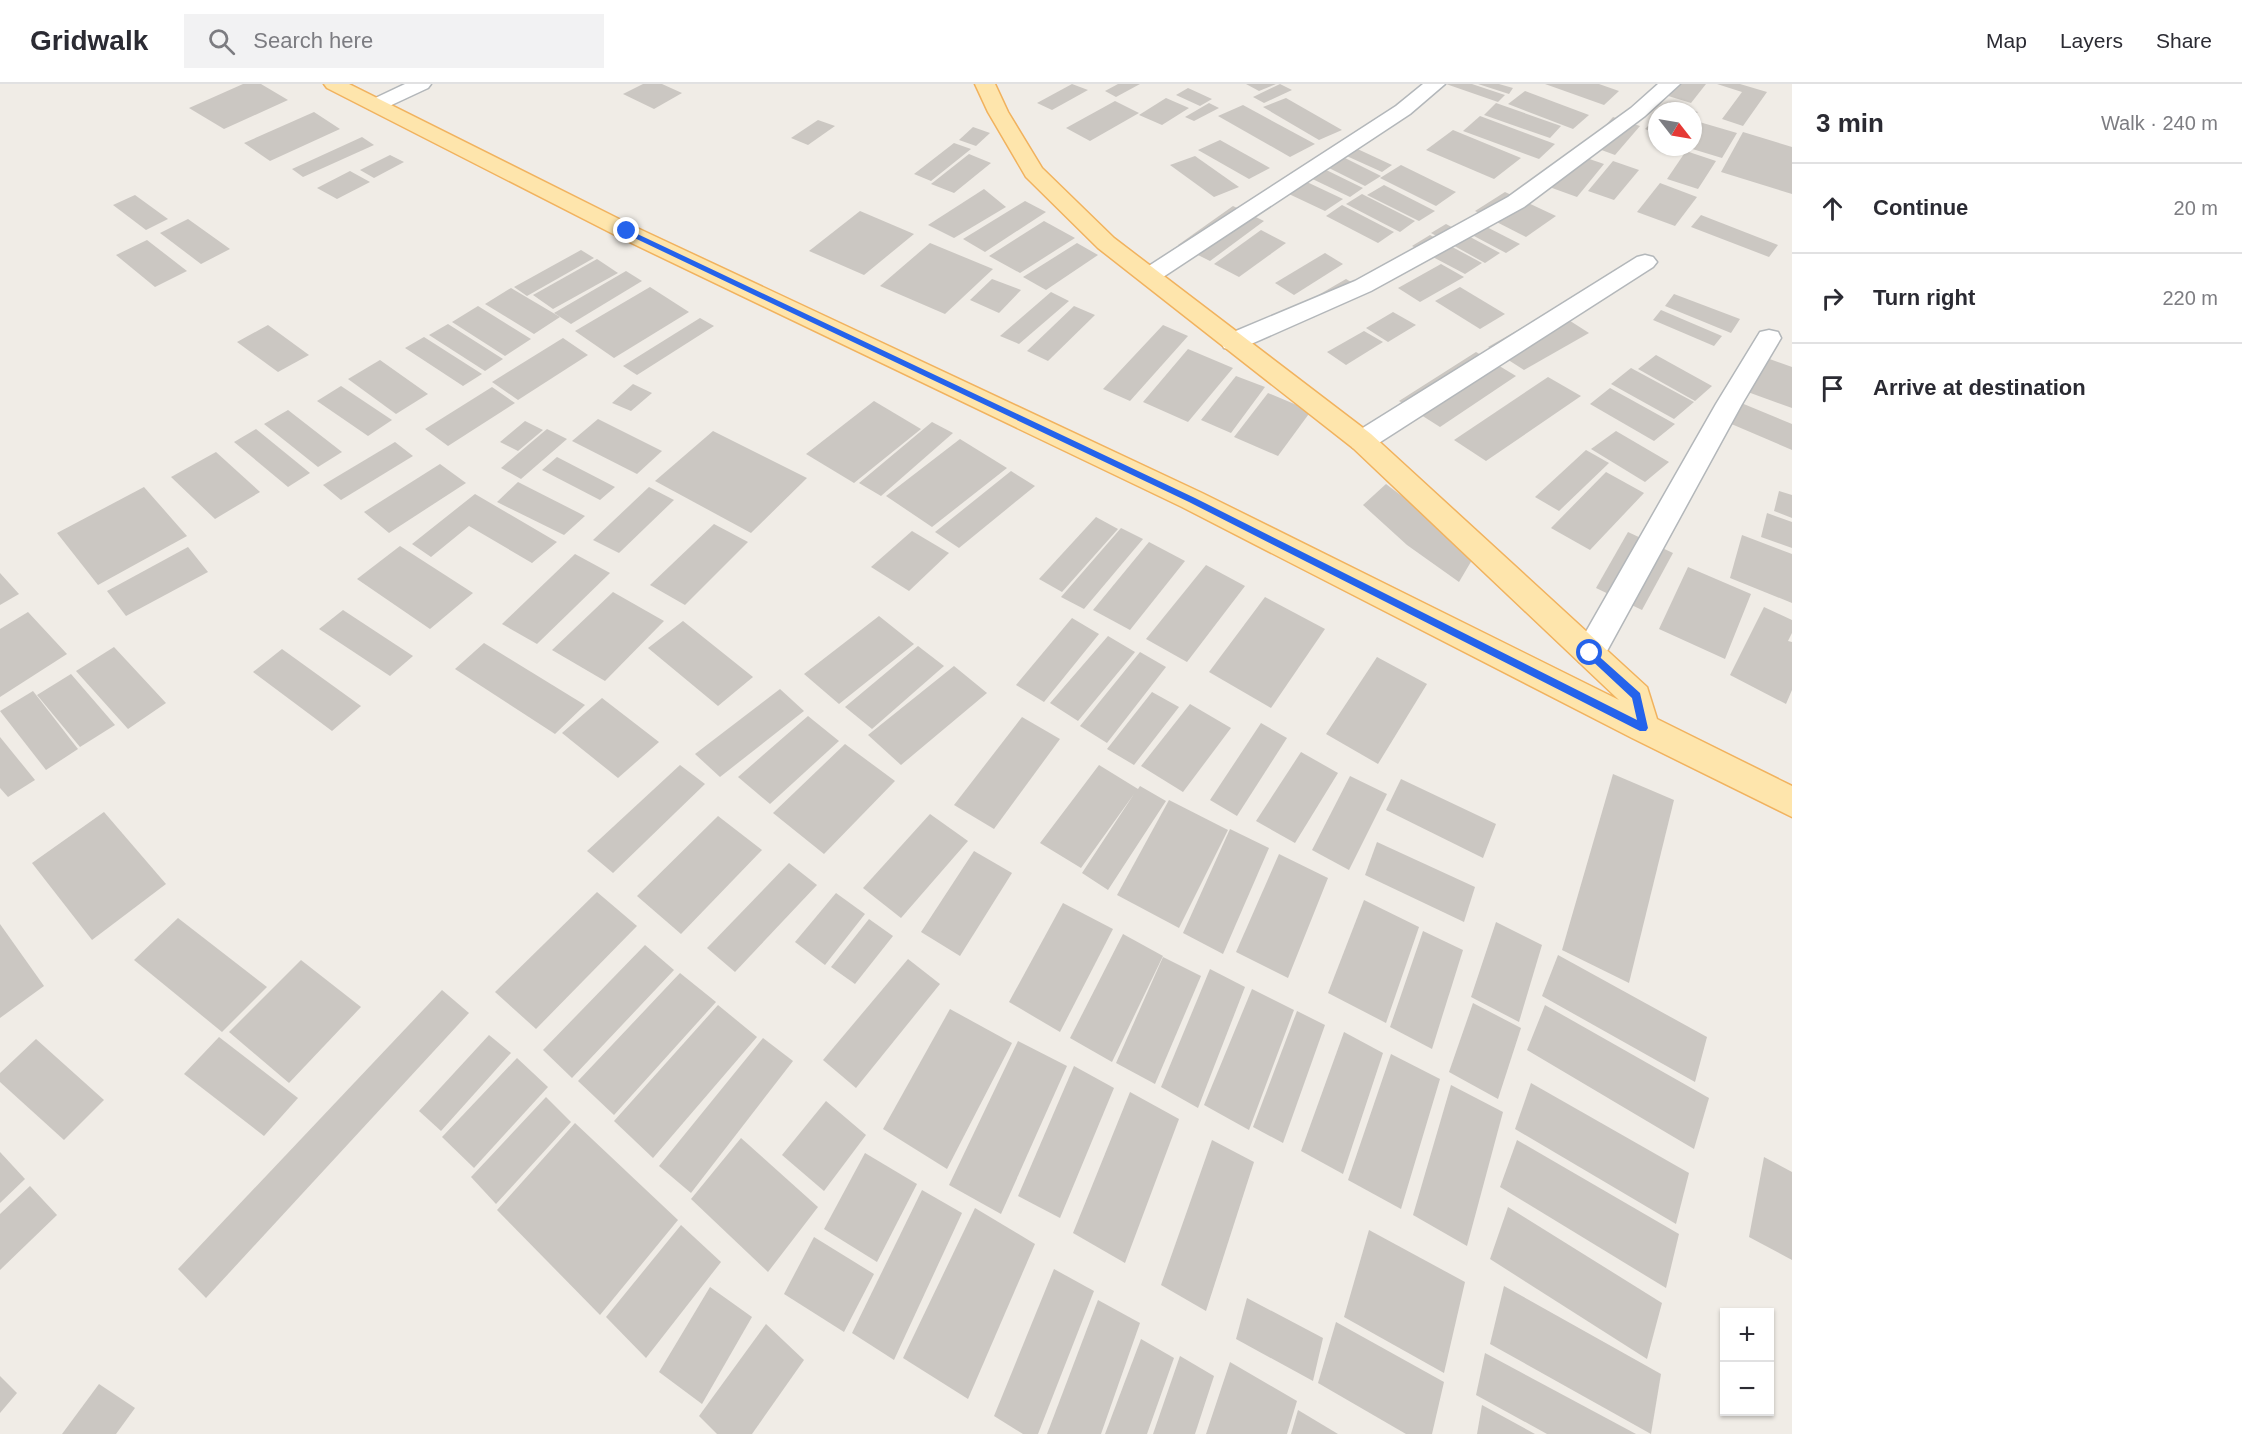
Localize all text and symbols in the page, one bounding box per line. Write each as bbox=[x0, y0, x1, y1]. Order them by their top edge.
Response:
search box bbox=[184, 14, 604, 68]
text: Gridwalk bbox=[30, 25, 148, 56]
icon: search bbox=[205, 25, 238, 58]
text: Search here bbox=[253, 28, 373, 53]
text: Map bbox=[1986, 29, 2027, 52]
text: Layers bbox=[2060, 29, 2123, 52]
text: Share bbox=[2156, 29, 2212, 52]
north arrow bbox=[1648, 102, 1702, 156]
text: 3 min bbox=[1816, 108, 1884, 138]
text: Walk · 240 m bbox=[2101, 112, 2218, 134]
icon: ahead bbox=[1816, 192, 1849, 225]
text: Continue bbox=[1873, 195, 1968, 220]
text: 20 m bbox=[2174, 197, 2218, 219]
route end bbox=[613, 217, 639, 243]
icon: right bbox=[1816, 282, 1849, 315]
text: Turn right bbox=[1873, 285, 1975, 310]
text: 220 m bbox=[2162, 287, 2218, 309]
icon: arrive bbox=[1816, 372, 1849, 405]
text: Arrive at destination bbox=[1873, 375, 2086, 400]
route start bbox=[1576, 639, 1602, 665]
map controls bbox=[1720, 1308, 1774, 1416]
button: + bbox=[1720, 1308, 1774, 1362]
button: − bbox=[1720, 1362, 1774, 1416]

